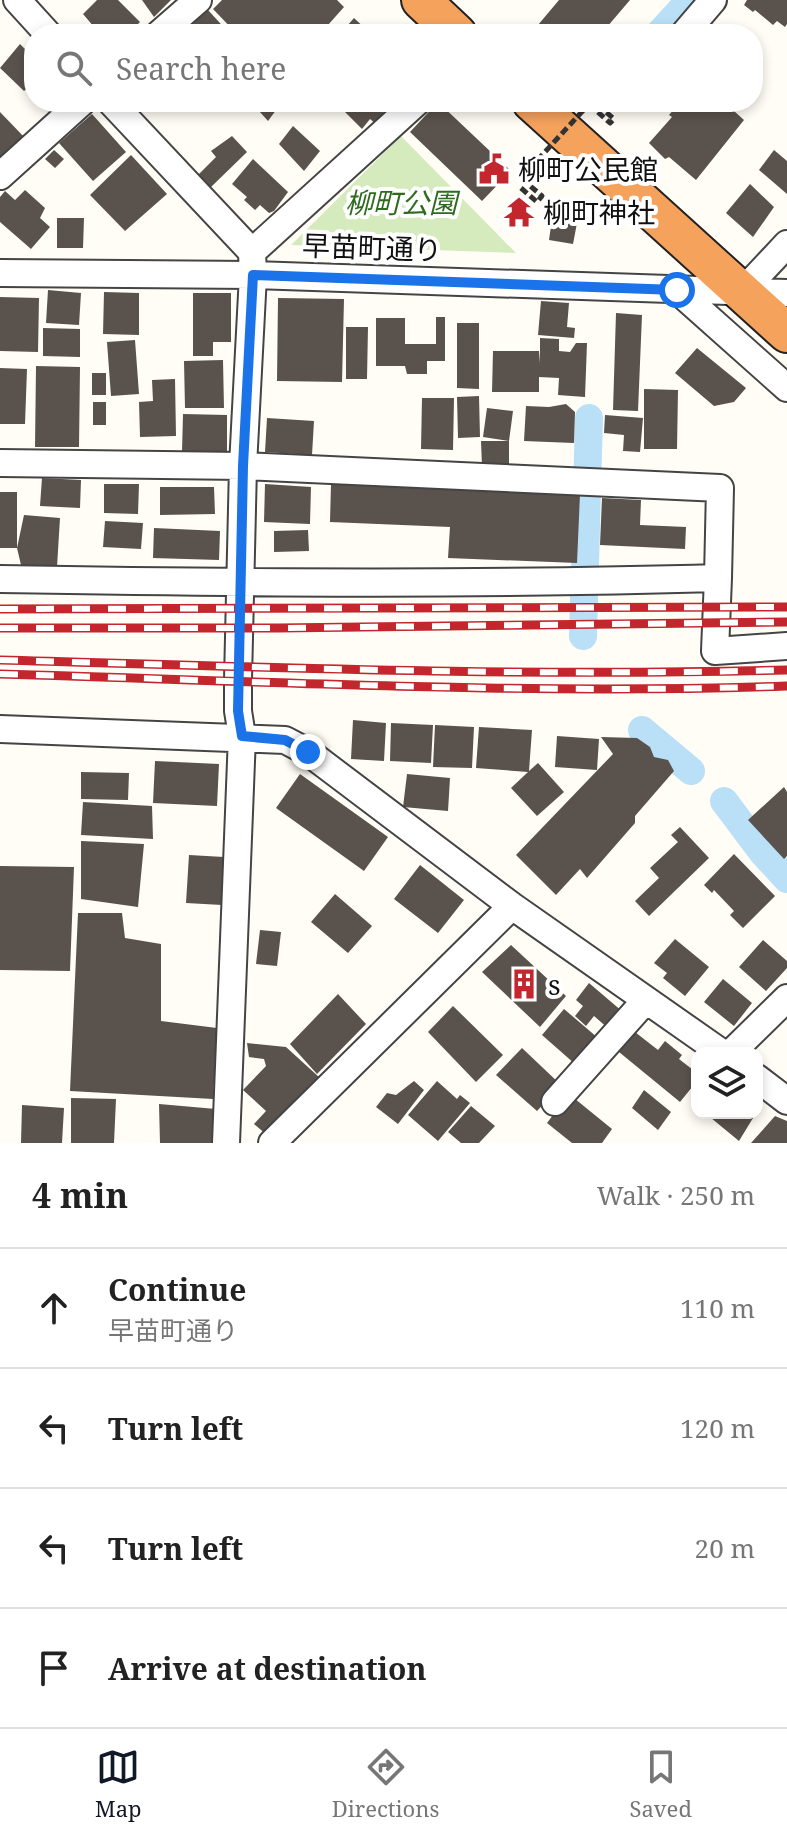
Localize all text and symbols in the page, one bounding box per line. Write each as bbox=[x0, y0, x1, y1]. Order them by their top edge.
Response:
search box bbox=[24, 24, 763, 112]
icon: search bbox=[52, 46, 96, 90]
text: Search here bbox=[116, 48, 286, 89]
place label: 柳町公民館 bbox=[518, 150, 658, 188]
public building icon: 柳町公民館 bbox=[477, 152, 511, 186]
park label: 柳町公園 bbox=[345, 183, 461, 221]
place label: 柳町神社 bbox=[543, 193, 655, 231]
temple icon: 柳町神社 bbox=[502, 195, 536, 229]
street label: 早苗町通り bbox=[301, 226, 443, 268]
route start bbox=[659, 272, 695, 308]
route end bbox=[290, 734, 326, 770]
place label: s bbox=[548, 965, 561, 1003]
building icon: s bbox=[507, 967, 541, 1001]
map controls bbox=[691, 1047, 763, 1119]
button: layers bbox=[691, 1047, 763, 1119]
text: 4 min bbox=[32, 1172, 128, 1218]
text: Walk · 250 m bbox=[597, 1177, 755, 1213]
text: Continue bbox=[108, 1269, 246, 1310]
icon: ahead bbox=[32, 1286, 76, 1330]
text: 110 m bbox=[680, 1290, 755, 1326]
text: 早苗町通り bbox=[108, 1312, 238, 1348]
icon: left bbox=[32, 1406, 76, 1450]
text: Turn left bbox=[108, 1408, 243, 1449]
text: 120 m bbox=[680, 1410, 755, 1446]
icon: left bbox=[32, 1526, 76, 1570]
text: Turn left bbox=[108, 1528, 243, 1569]
text: 20 m bbox=[695, 1530, 755, 1566]
icon: arrive bbox=[32, 1646, 76, 1690]
text: Arrive at destination bbox=[108, 1648, 427, 1689]
tab: Map bbox=[95, 1745, 142, 1823]
tab: Directions bbox=[332, 1745, 439, 1823]
tab: Saved bbox=[630, 1745, 692, 1823]

